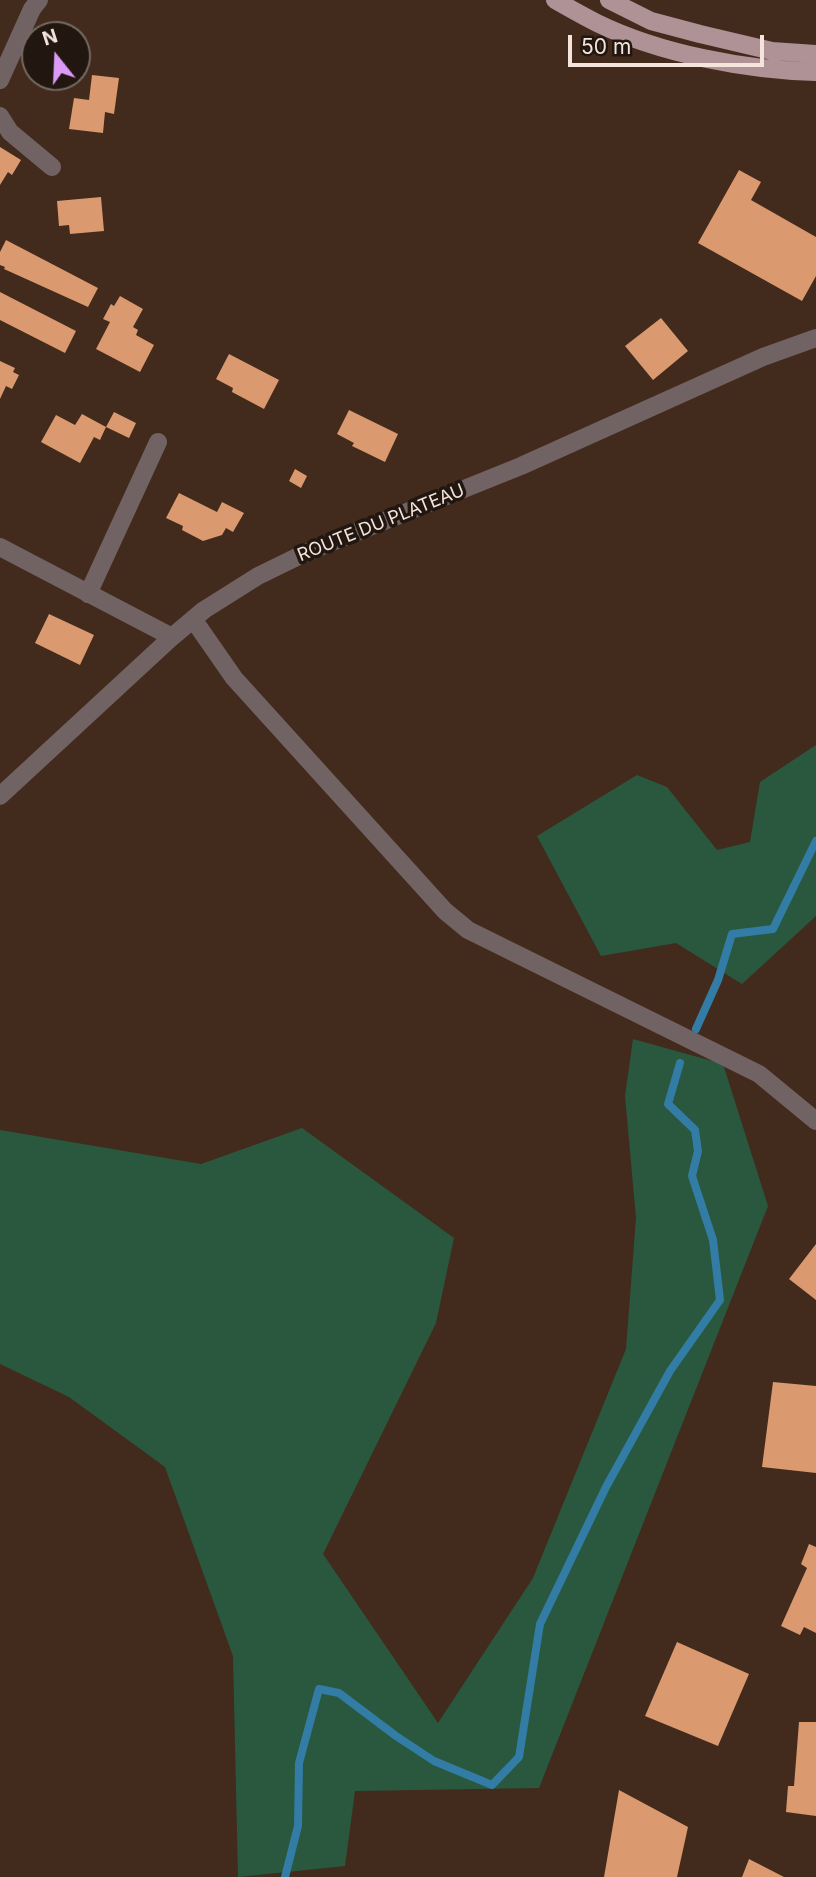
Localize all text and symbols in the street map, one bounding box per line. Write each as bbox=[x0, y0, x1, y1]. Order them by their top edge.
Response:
north arrow bbox=[21, 21, 91, 91]
scale bar bbox=[571, 21, 767, 65]
text: N bbox=[40, 24, 60, 51]
text: 50 m bbox=[581, 34, 631, 59]
street label: ROUTE DU PLATEAU bbox=[294, 480, 468, 566]

